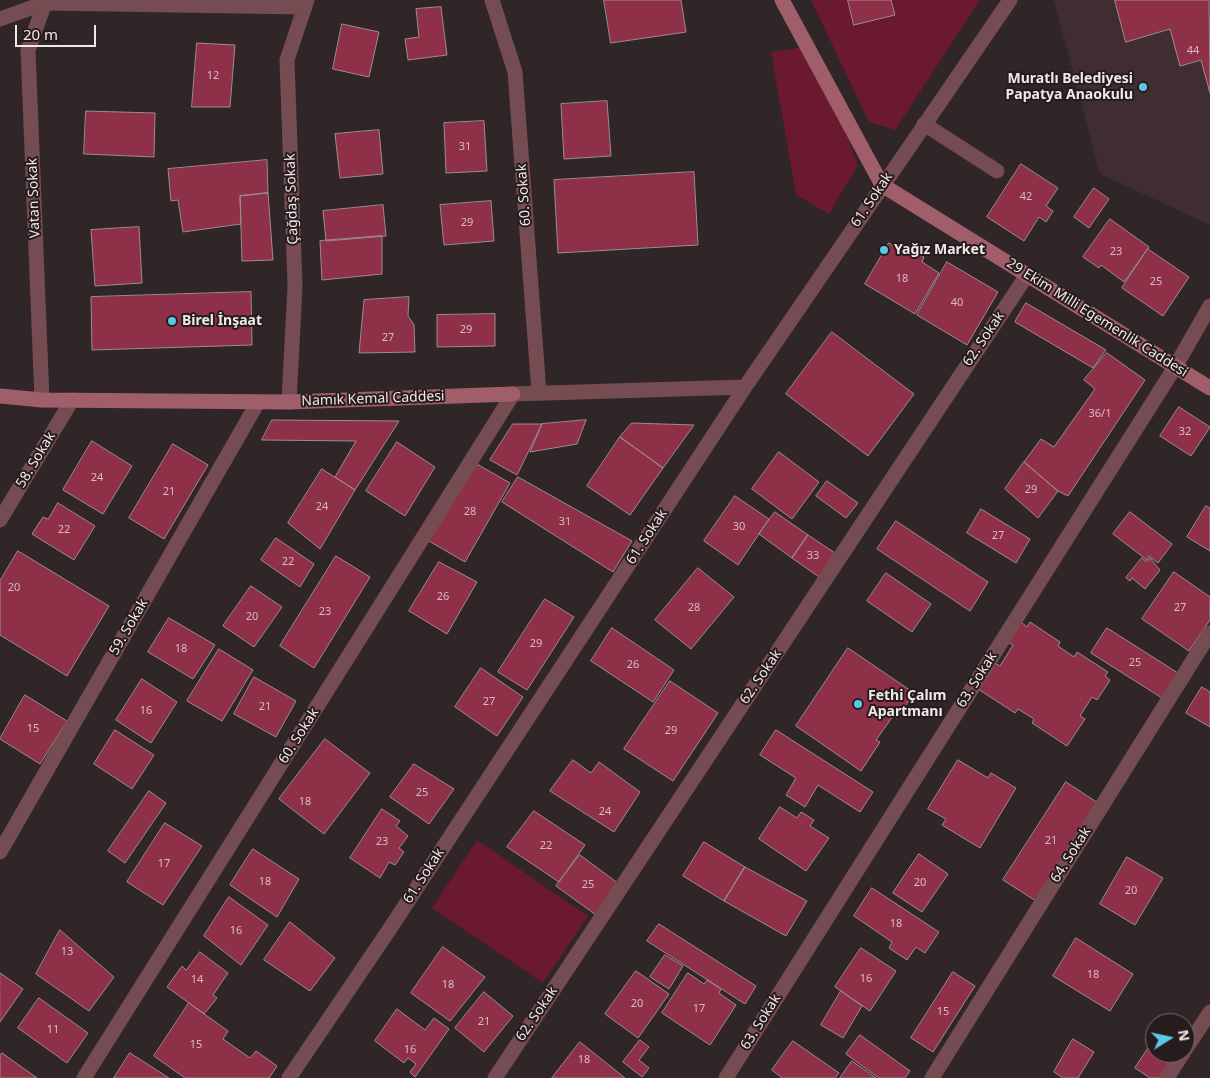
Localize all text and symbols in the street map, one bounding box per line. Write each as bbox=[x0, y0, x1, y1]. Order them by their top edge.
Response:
scale bar bbox=[18, 15, 99, 47]
text: 20 m bbox=[23, 24, 58, 44]
house number: 44 bbox=[1187, 44, 1199, 58]
house number: 12 bbox=[207, 69, 219, 83]
place label: Muratlı Belediyesi Papatya Anaokulu bbox=[1006, 71, 1133, 104]
marker: Muratlı Belediyesi Papatya Anaokulu bbox=[1137, 81, 1149, 93]
house number: 31 bbox=[459, 140, 471, 154]
street label: Çağdaş Sokak bbox=[282, 153, 302, 245]
street label: Vatan Sokak bbox=[24, 158, 44, 238]
street label: 60. Sokak bbox=[513, 163, 535, 227]
street label: 61. Sokak bbox=[848, 169, 896, 231]
house number: 42 bbox=[1020, 190, 1032, 204]
house number: 29 bbox=[461, 216, 473, 230]
place label: Yağız Market bbox=[894, 242, 985, 258]
marker: Yağız Market bbox=[878, 244, 890, 256]
house number: 23 bbox=[1110, 245, 1122, 259]
street label: 29 Ekim Milli Egemenlik Caddesi bbox=[1003, 255, 1191, 381]
house number: 18 bbox=[896, 272, 908, 286]
house number: 25 bbox=[1150, 275, 1162, 289]
house number: 40 bbox=[951, 296, 963, 310]
street label: 62. Sokak bbox=[960, 308, 1008, 370]
place label: Birel İnşaat bbox=[182, 313, 262, 329]
marker: Birel İnşaat bbox=[166, 315, 178, 327]
house number: 29 bbox=[460, 323, 472, 337]
house number: 27 bbox=[382, 331, 394, 345]
street label: Namık Kemal Caddesi bbox=[301, 388, 445, 410]
house number: 36/1 bbox=[1089, 407, 1111, 421]
house number: 32 bbox=[1179, 425, 1191, 439]
street label: 58. Sokak bbox=[13, 429, 59, 491]
house number: 24 bbox=[91, 471, 103, 485]
house number: 29 bbox=[1025, 483, 1037, 497]
house number: 21 bbox=[163, 485, 175, 499]
house number: 24 bbox=[316, 500, 328, 514]
house number: 28 bbox=[464, 505, 476, 519]
street label: 61. Sokak bbox=[623, 506, 671, 568]
house number: 31 bbox=[559, 515, 571, 529]
house number: 30 bbox=[733, 520, 745, 534]
house number: 22 bbox=[58, 523, 70, 537]
house number: 27 bbox=[992, 529, 1004, 543]
house number: 33 bbox=[807, 549, 819, 563]
house number: 22 bbox=[282, 555, 294, 569]
house number: 20 bbox=[8, 581, 20, 595]
house number: 26 bbox=[437, 590, 449, 604]
street label: 59. Sokak bbox=[106, 596, 152, 658]
house number: 28 bbox=[688, 601, 700, 615]
house number: 27 bbox=[1174, 601, 1186, 615]
house number: 23 bbox=[319, 605, 331, 619]
house number: 20 bbox=[246, 610, 258, 624]
house number: 29 bbox=[530, 637, 542, 651]
house number: 18 bbox=[175, 642, 187, 656]
street label: 62. Sokak bbox=[737, 646, 785, 708]
street label: 63. Sokak bbox=[953, 649, 1001, 711]
house number: 25 bbox=[1129, 656, 1141, 670]
house number: 26 bbox=[627, 658, 639, 672]
place label: Fethi Çalım Apartmanı bbox=[868, 688, 946, 720]
house number: 27 bbox=[483, 695, 495, 709]
marker: Fethi Çalım Apartmanı bbox=[852, 698, 864, 710]
house number: 21 bbox=[259, 700, 271, 714]
house number: 16 bbox=[140, 704, 152, 718]
street label: 60. Sokak bbox=[275, 705, 323, 767]
house number: 15 bbox=[27, 722, 39, 736]
house number: 29 bbox=[665, 724, 677, 738]
house number: 25 bbox=[416, 786, 428, 800]
house number: 18 bbox=[299, 795, 311, 809]
house number: 24 bbox=[599, 805, 611, 819]
street label: 64. Sokak bbox=[1047, 824, 1095, 886]
house number: 21 bbox=[1045, 834, 1057, 848]
house number: 23 bbox=[376, 835, 388, 849]
house number: 22 bbox=[540, 839, 552, 853]
street label: 61. Sokak bbox=[400, 845, 448, 907]
house number: 17 bbox=[158, 857, 170, 871]
house number: 18 bbox=[259, 875, 271, 889]
house number: 20 bbox=[914, 876, 926, 890]
house number: 25 bbox=[582, 878, 594, 892]
house number: 20 bbox=[1125, 884, 1137, 898]
house number: 18 bbox=[890, 917, 902, 931]
house number: 16 bbox=[230, 924, 242, 938]
house number: 13 bbox=[61, 945, 73, 959]
house number: 18 bbox=[1087, 968, 1099, 982]
house number: 16 bbox=[860, 972, 872, 986]
house number: 14 bbox=[191, 973, 203, 987]
house number: 18 bbox=[442, 978, 454, 992]
street label: 62. Sokak bbox=[513, 983, 561, 1045]
street label: 63. Sokak bbox=[737, 991, 785, 1053]
house number: 20 bbox=[631, 997, 643, 1011]
house number: 17 bbox=[693, 1002, 705, 1016]
house number: 15 bbox=[937, 1005, 949, 1019]
north arrow bbox=[1145, 1013, 1195, 1063]
house number: 21 bbox=[478, 1015, 490, 1029]
house number: 11 bbox=[47, 1023, 59, 1037]
text: N bbox=[1174, 1028, 1195, 1043]
house number: 15 bbox=[190, 1038, 202, 1052]
house number: 16 bbox=[404, 1043, 416, 1057]
house number: 18 bbox=[578, 1053, 590, 1067]

